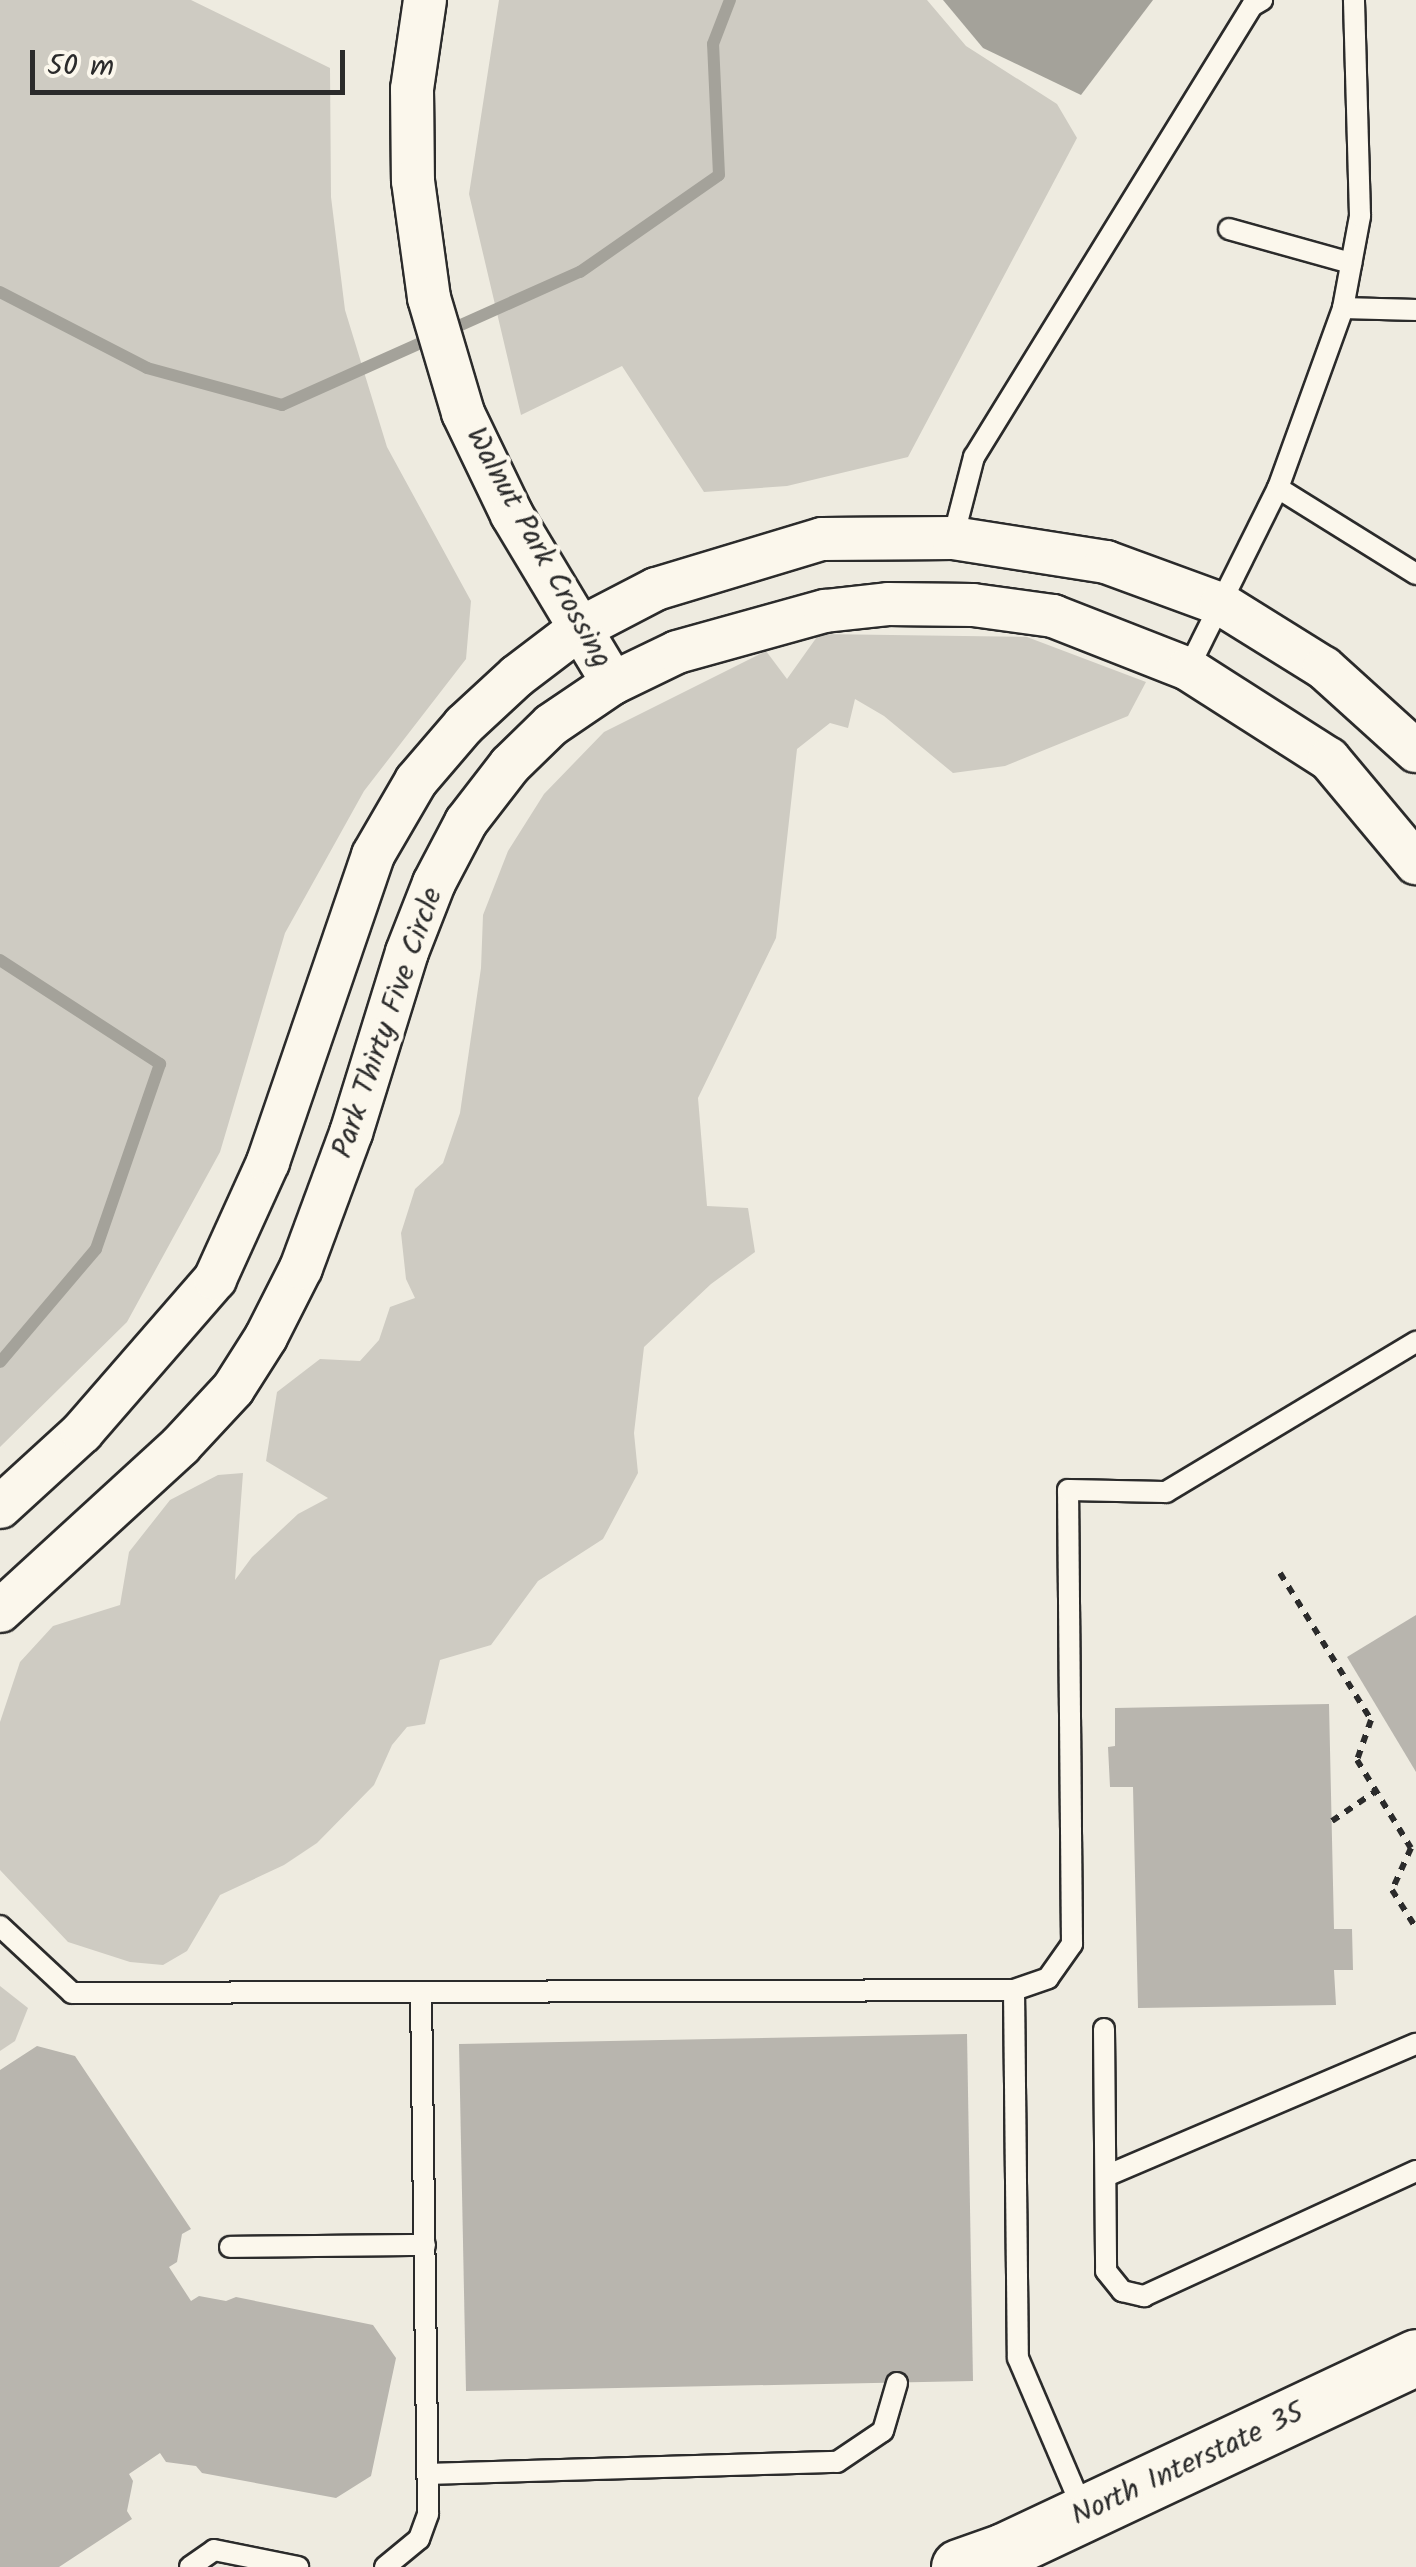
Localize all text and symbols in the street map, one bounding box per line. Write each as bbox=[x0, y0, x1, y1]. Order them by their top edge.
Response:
scale bar bbox=[35, 30, 350, 92]
text: 50 m bbox=[47, 43, 114, 91]
street label: Walnut Park Crossing bbox=[457, 421, 619, 675]
street label: Park Thirty Five Circle bbox=[325, 883, 451, 1163]
street label: North Interstate 35 bbox=[1066, 2395, 1310, 2535]

